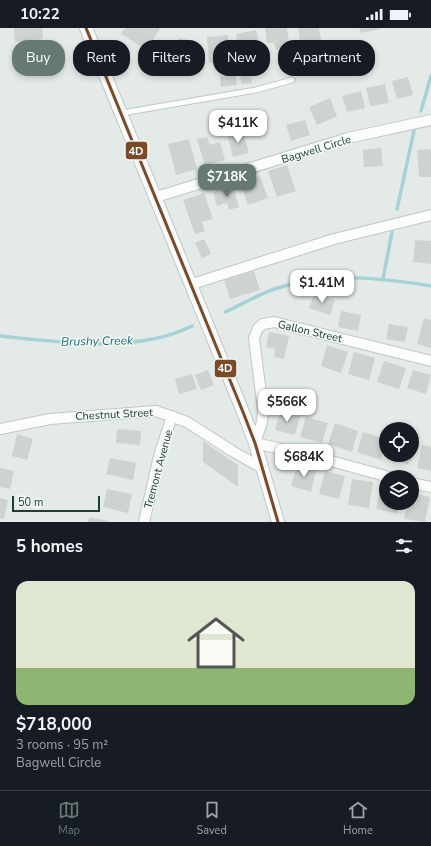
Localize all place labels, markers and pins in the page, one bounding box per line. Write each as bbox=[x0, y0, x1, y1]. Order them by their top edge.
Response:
pin: $411K bbox=[210, 110, 266, 144]
pin: $718K bbox=[199, 164, 255, 198]
pin: $1.41M bbox=[289, 270, 355, 304]
pin: $566K bbox=[259, 389, 315, 423]
pin: $684K bbox=[276, 444, 332, 478]

